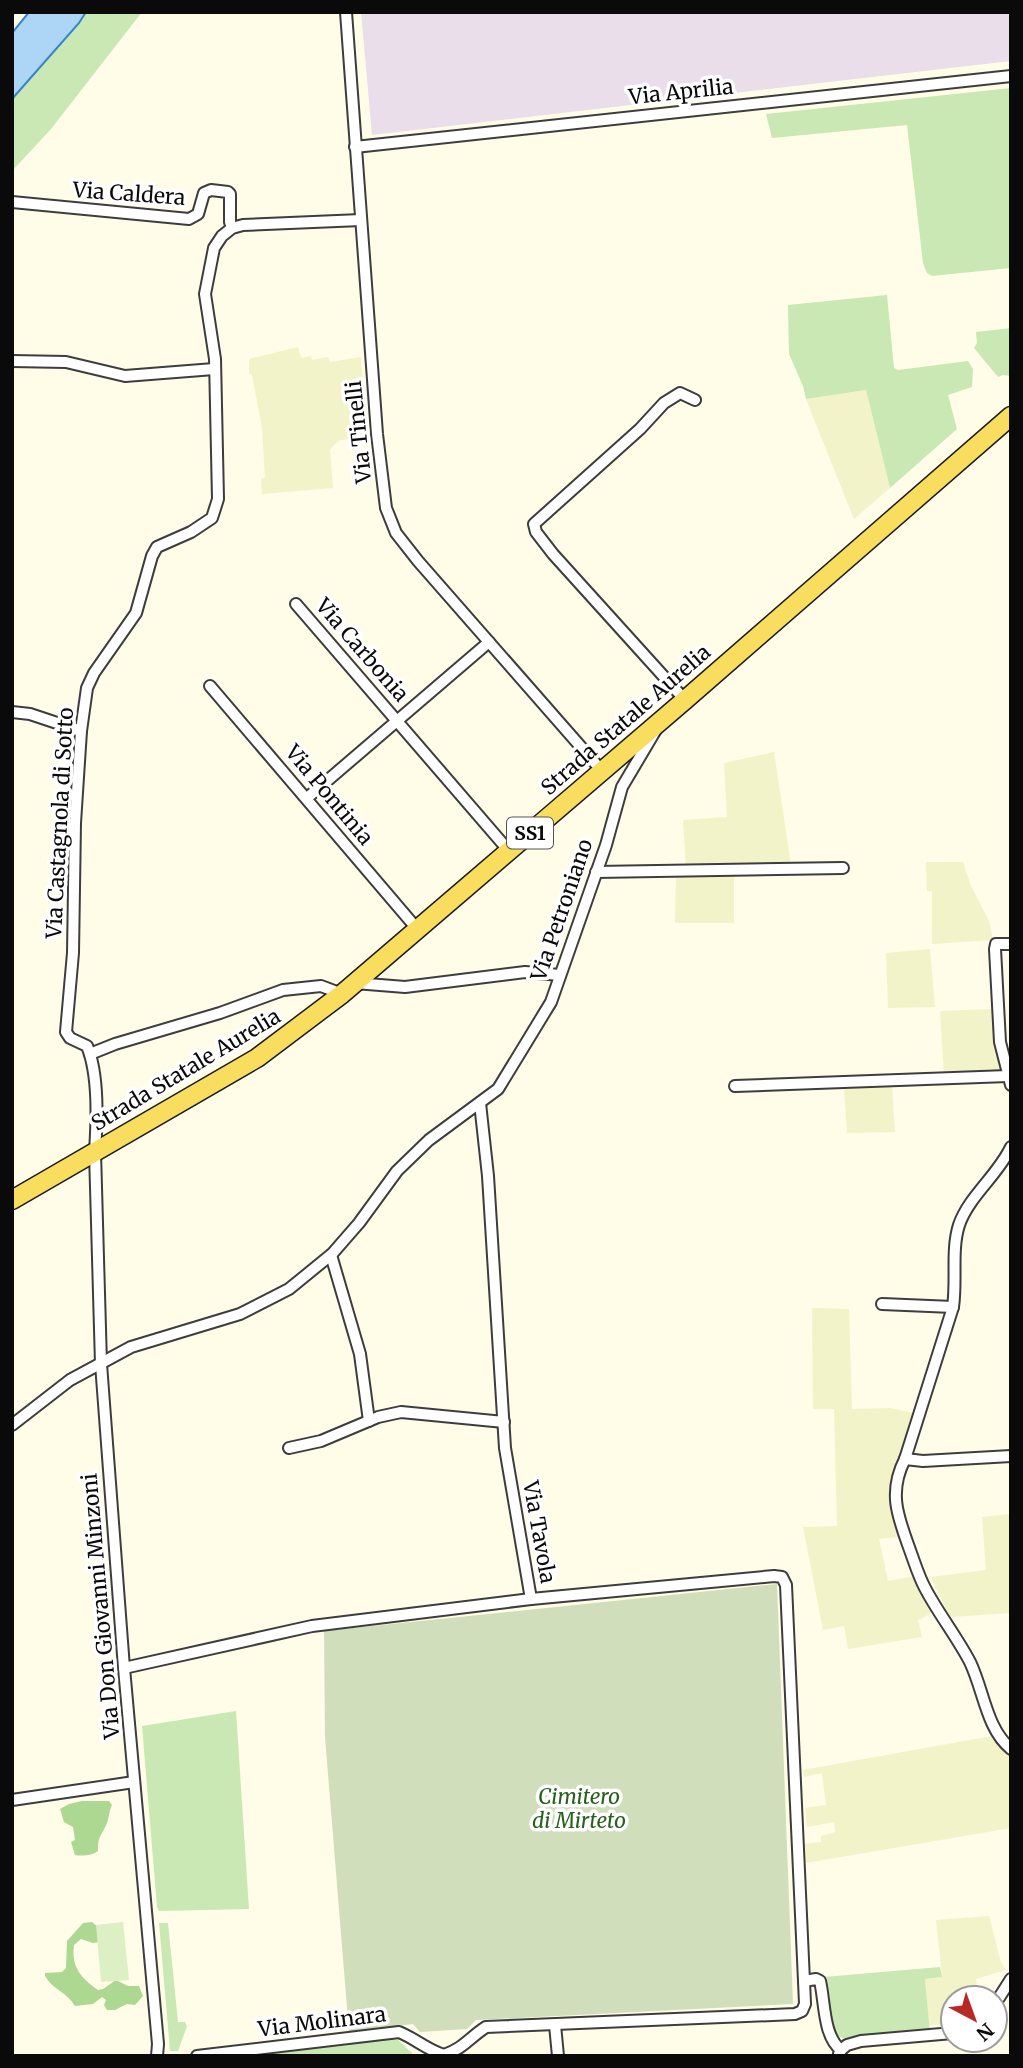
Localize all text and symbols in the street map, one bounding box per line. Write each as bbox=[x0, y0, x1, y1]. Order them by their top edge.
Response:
street label: Via Aprilia bbox=[626, 73, 735, 111]
street label: Via Caldera bbox=[71, 176, 186, 211]
street label: Via Tinelli bbox=[340, 379, 377, 486]
street label: Via Carbonia bbox=[309, 592, 415, 707]
street label: Strada Statale Aurelia bbox=[535, 639, 716, 801]
street label: Via Castagnola di Sotto bbox=[40, 707, 79, 940]
street label: Via Pontinia bbox=[279, 738, 379, 850]
road number: SS1 bbox=[507, 818, 553, 848]
street label: Via Petroniano bbox=[524, 835, 598, 985]
street label: Strada Statale Aurelia bbox=[86, 1002, 285, 1137]
street label: Via Don Giovanni Minzoni bbox=[75, 1472, 126, 1741]
street label: Via Tavola bbox=[517, 1478, 562, 1585]
park label: Cimitero di Mirteto bbox=[532, 1783, 626, 1834]
north arrow bbox=[939, 1984, 1009, 2054]
street label: Via Molinara bbox=[255, 2000, 387, 2043]
text: N bbox=[972, 2018, 999, 2046]

